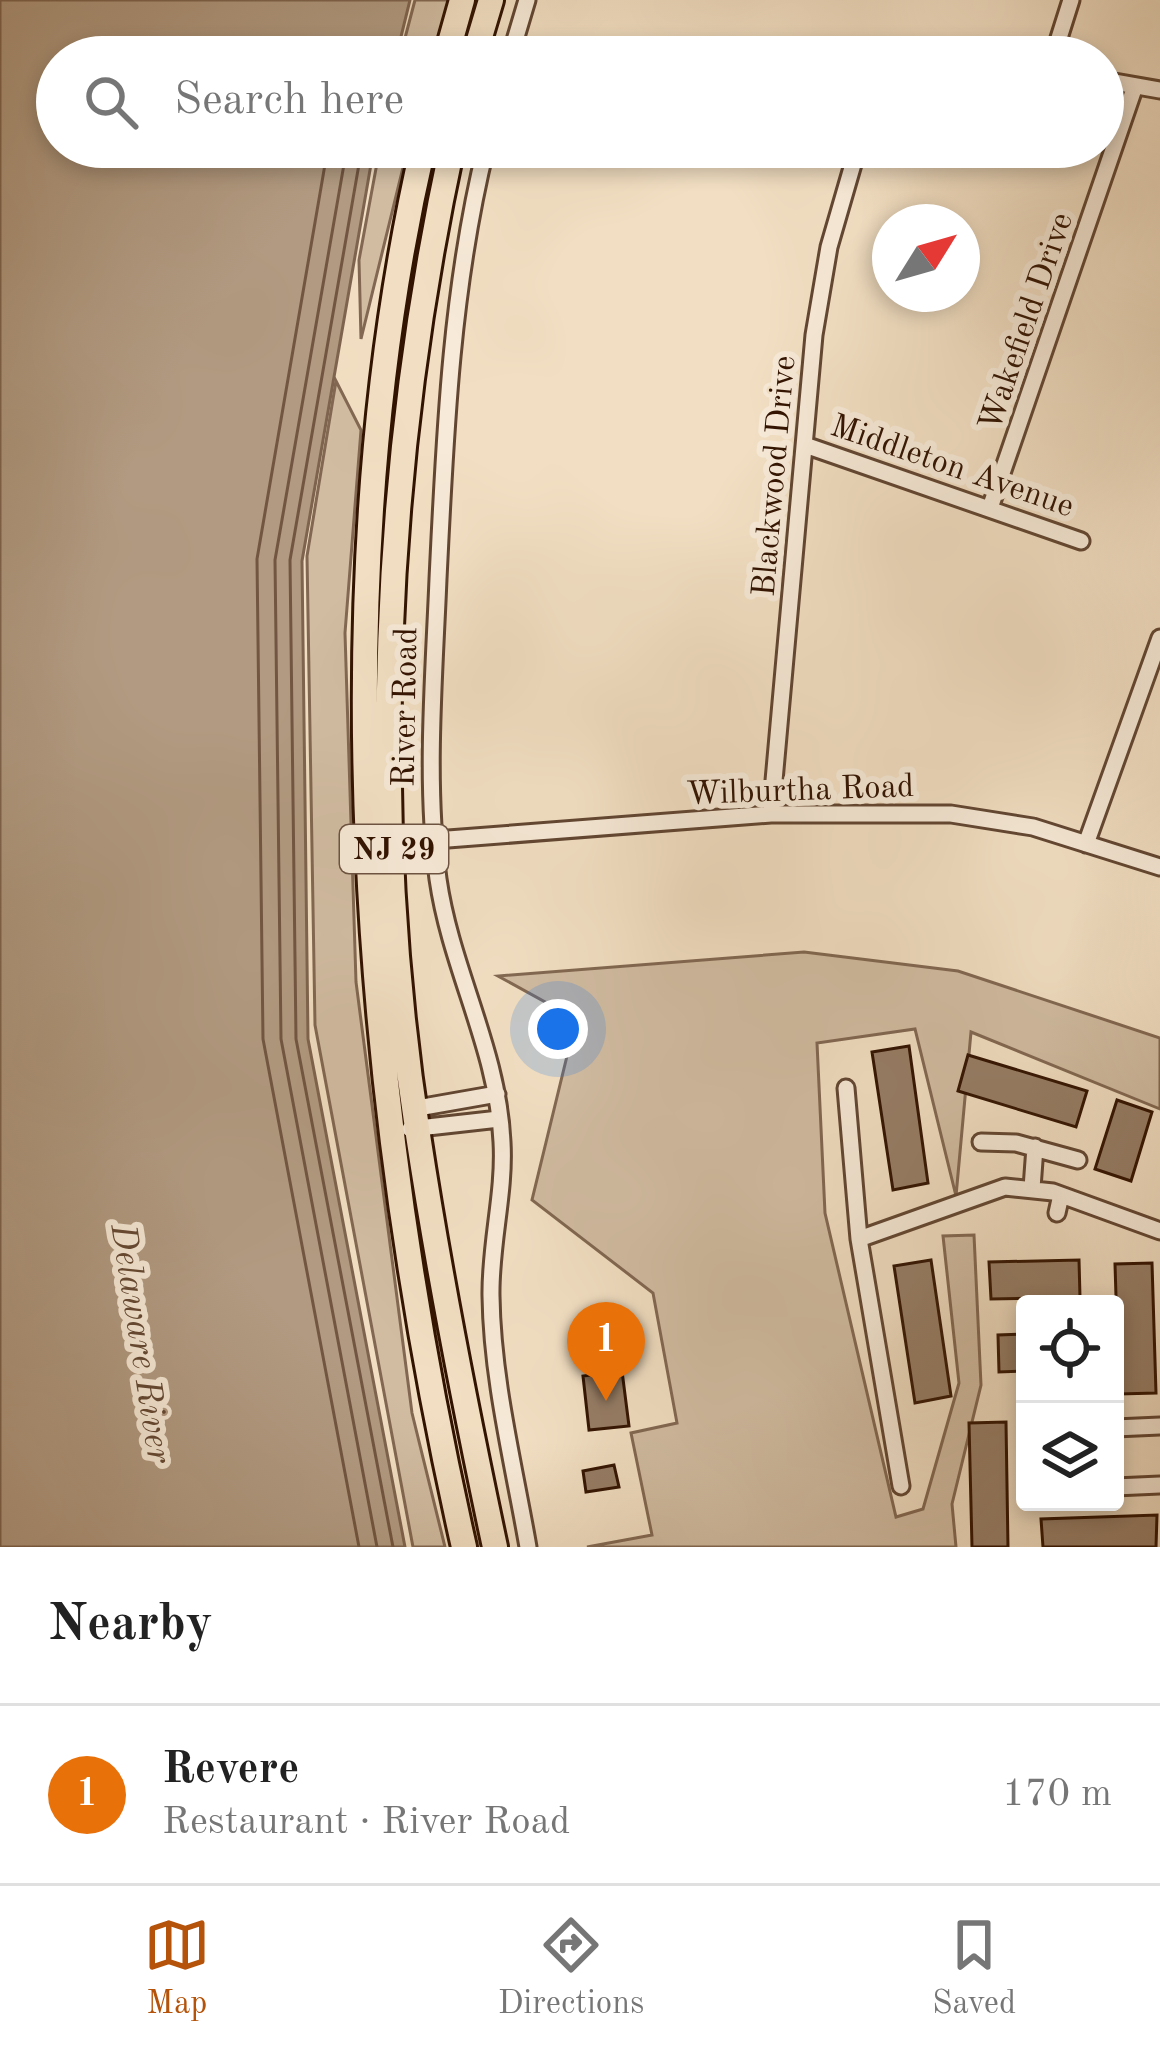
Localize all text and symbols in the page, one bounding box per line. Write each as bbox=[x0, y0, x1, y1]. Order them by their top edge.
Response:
search box bbox=[36, 36, 1124, 168]
icon: search bbox=[78, 69, 144, 135]
text: Search here bbox=[174, 79, 404, 124]
north arrow bbox=[872, 204, 980, 312]
street label: Wakefield Drive bbox=[975, 209, 1080, 436]
street label: Blackwood Drive bbox=[749, 354, 802, 598]
street label: Middleton Avenue bbox=[826, 410, 1078, 524]
street label: River Road bbox=[389, 627, 424, 787]
street label: Wilburtha Road bbox=[685, 771, 915, 812]
road number: NJ 29 bbox=[340, 825, 448, 873]
your location bbox=[528, 999, 588, 1059]
water label: Delaware River bbox=[102, 1220, 176, 1467]
map controls bbox=[1016, 1295, 1124, 1511]
button: locate bbox=[1016, 1295, 1124, 1403]
pin: 1 bbox=[567, 1302, 645, 1401]
button: layers bbox=[1016, 1403, 1124, 1511]
text: Nearby bbox=[48, 1600, 213, 1651]
text: Revere bbox=[162, 1748, 299, 1793]
text: 1 bbox=[76, 1775, 98, 1814]
text: 170 m bbox=[1002, 1775, 1112, 1814]
text: Restaurant · River Road bbox=[162, 1803, 570, 1842]
tab: Map bbox=[144, 1912, 210, 2025]
tab: Directions bbox=[498, 1912, 644, 2025]
tab: Saved bbox=[932, 1912, 1016, 2025]

